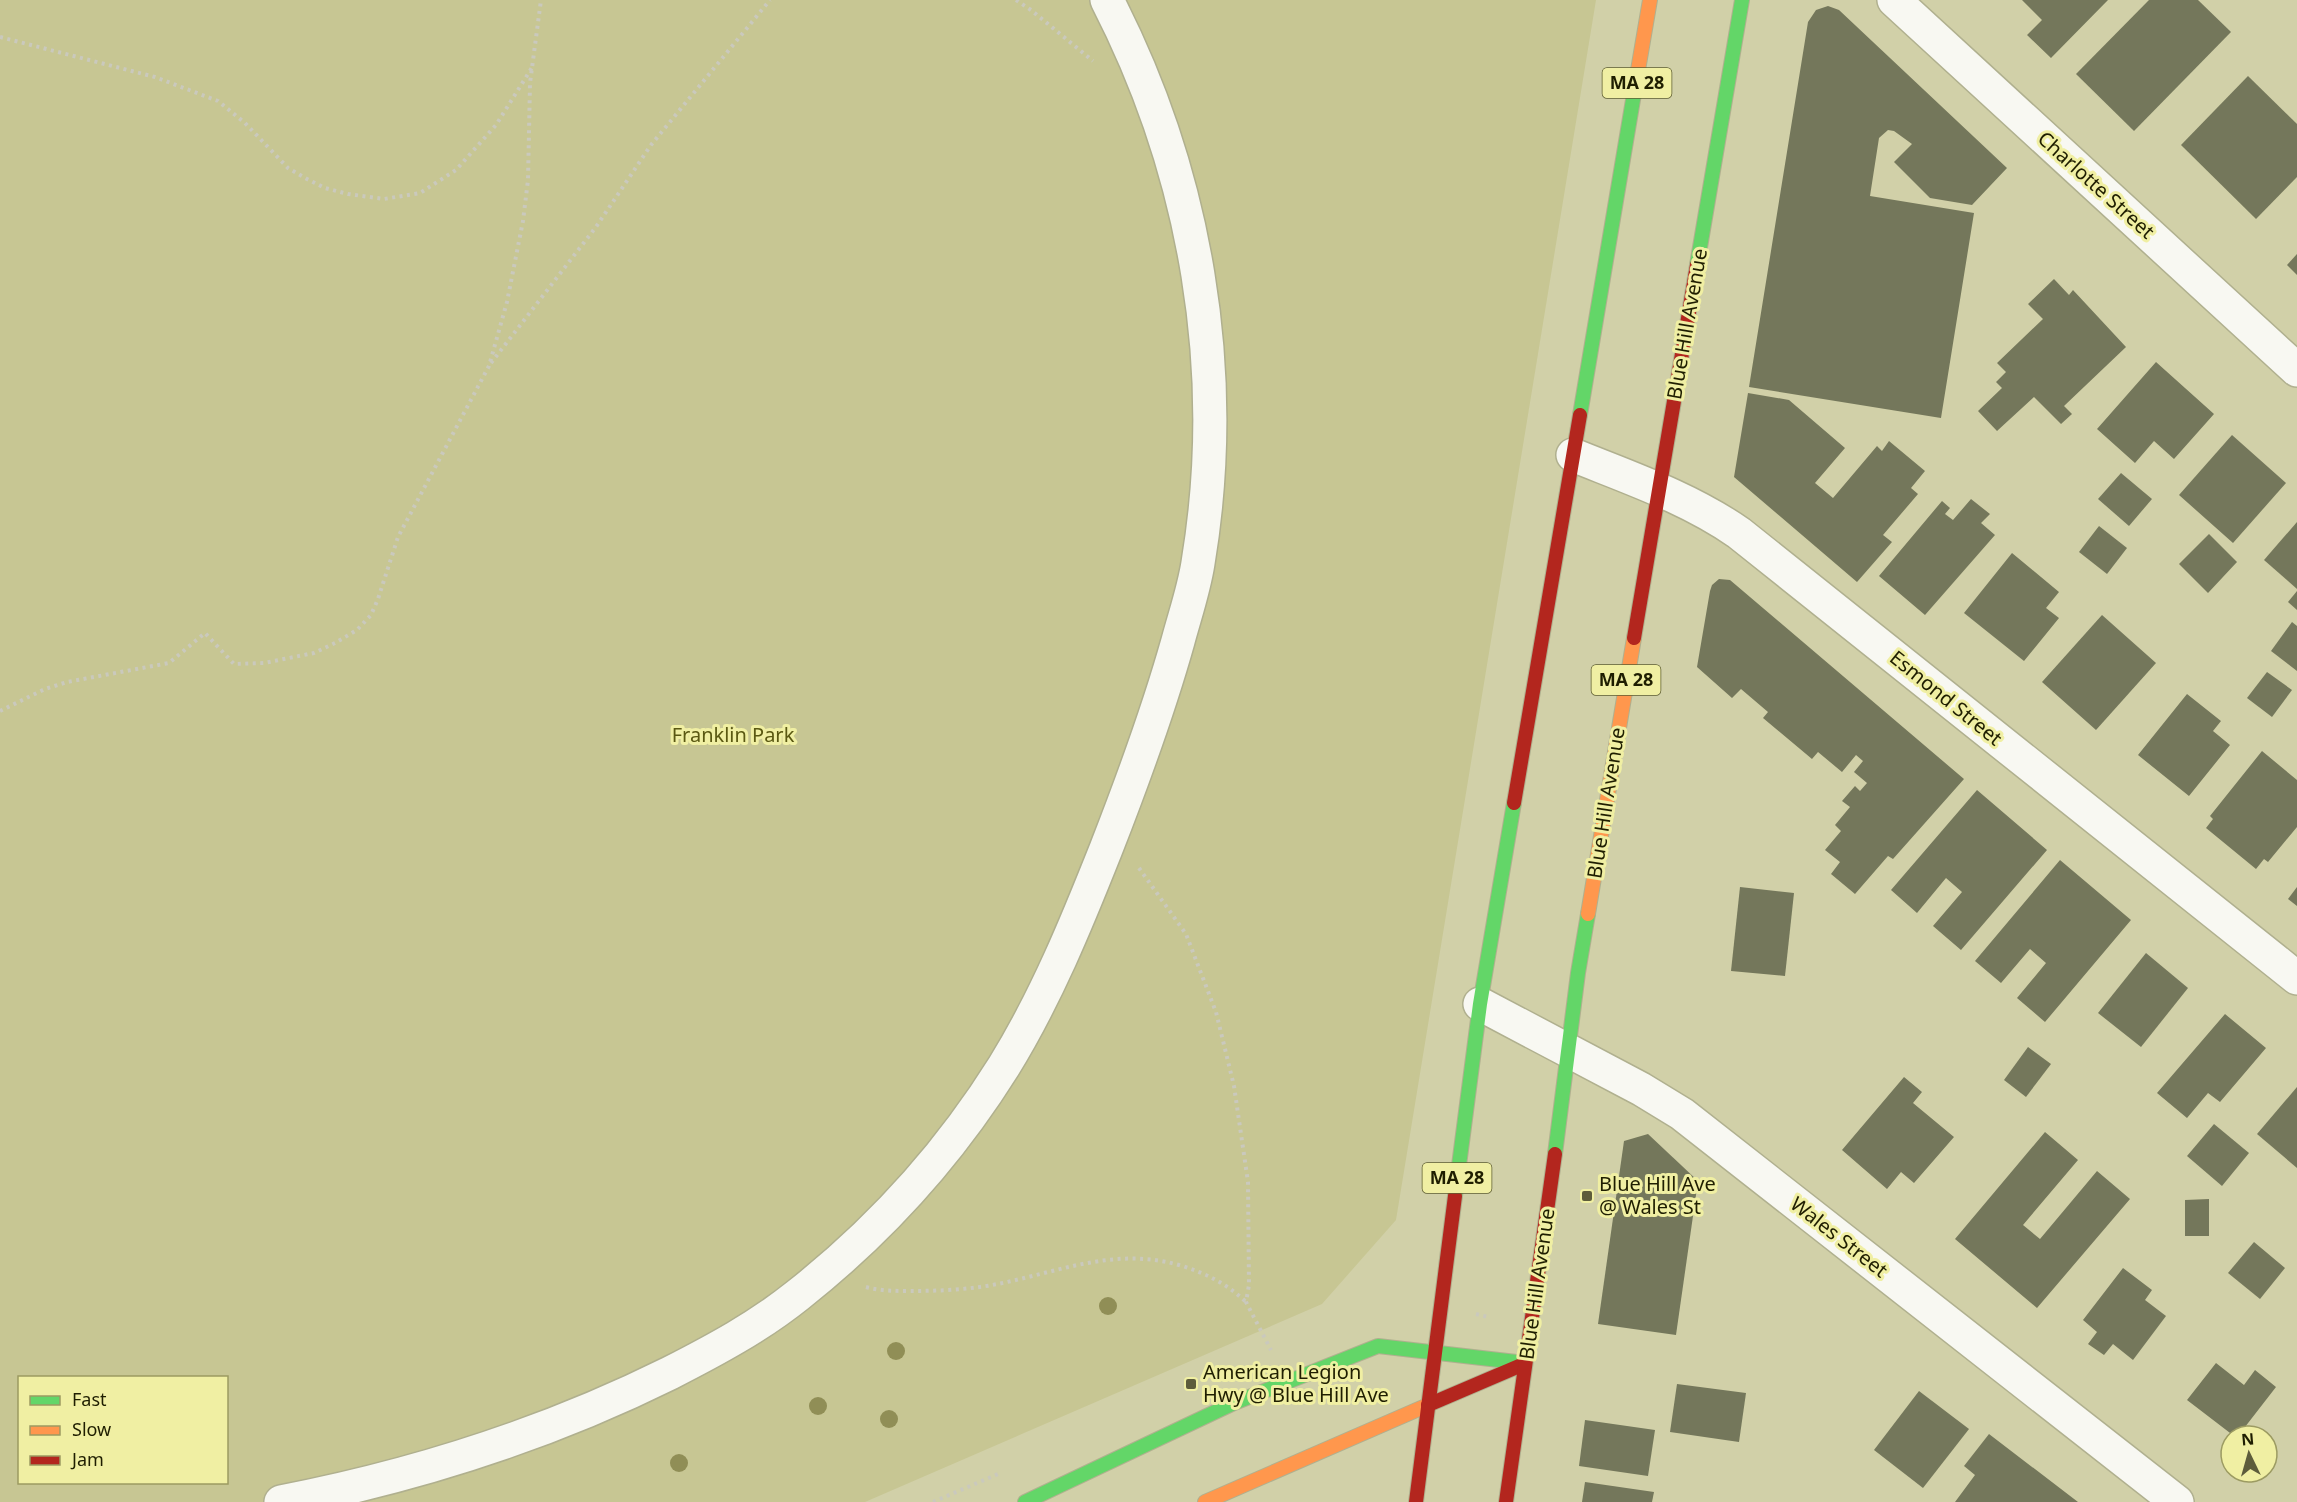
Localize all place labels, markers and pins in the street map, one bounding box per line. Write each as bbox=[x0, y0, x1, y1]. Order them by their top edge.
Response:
place label: Blue Hill Ave @ Wales St bbox=[1599, 1170, 1716, 1220]
marker: Blue Hill Ave @ Wales St bbox=[1580, 1189, 1594, 1203]
place label: American Legion Hwy @ Blue Hill Ave bbox=[1203, 1358, 1389, 1408]
marker: American Legion Hwy @ Blue Hill Ave bbox=[1184, 1377, 1198, 1391]

